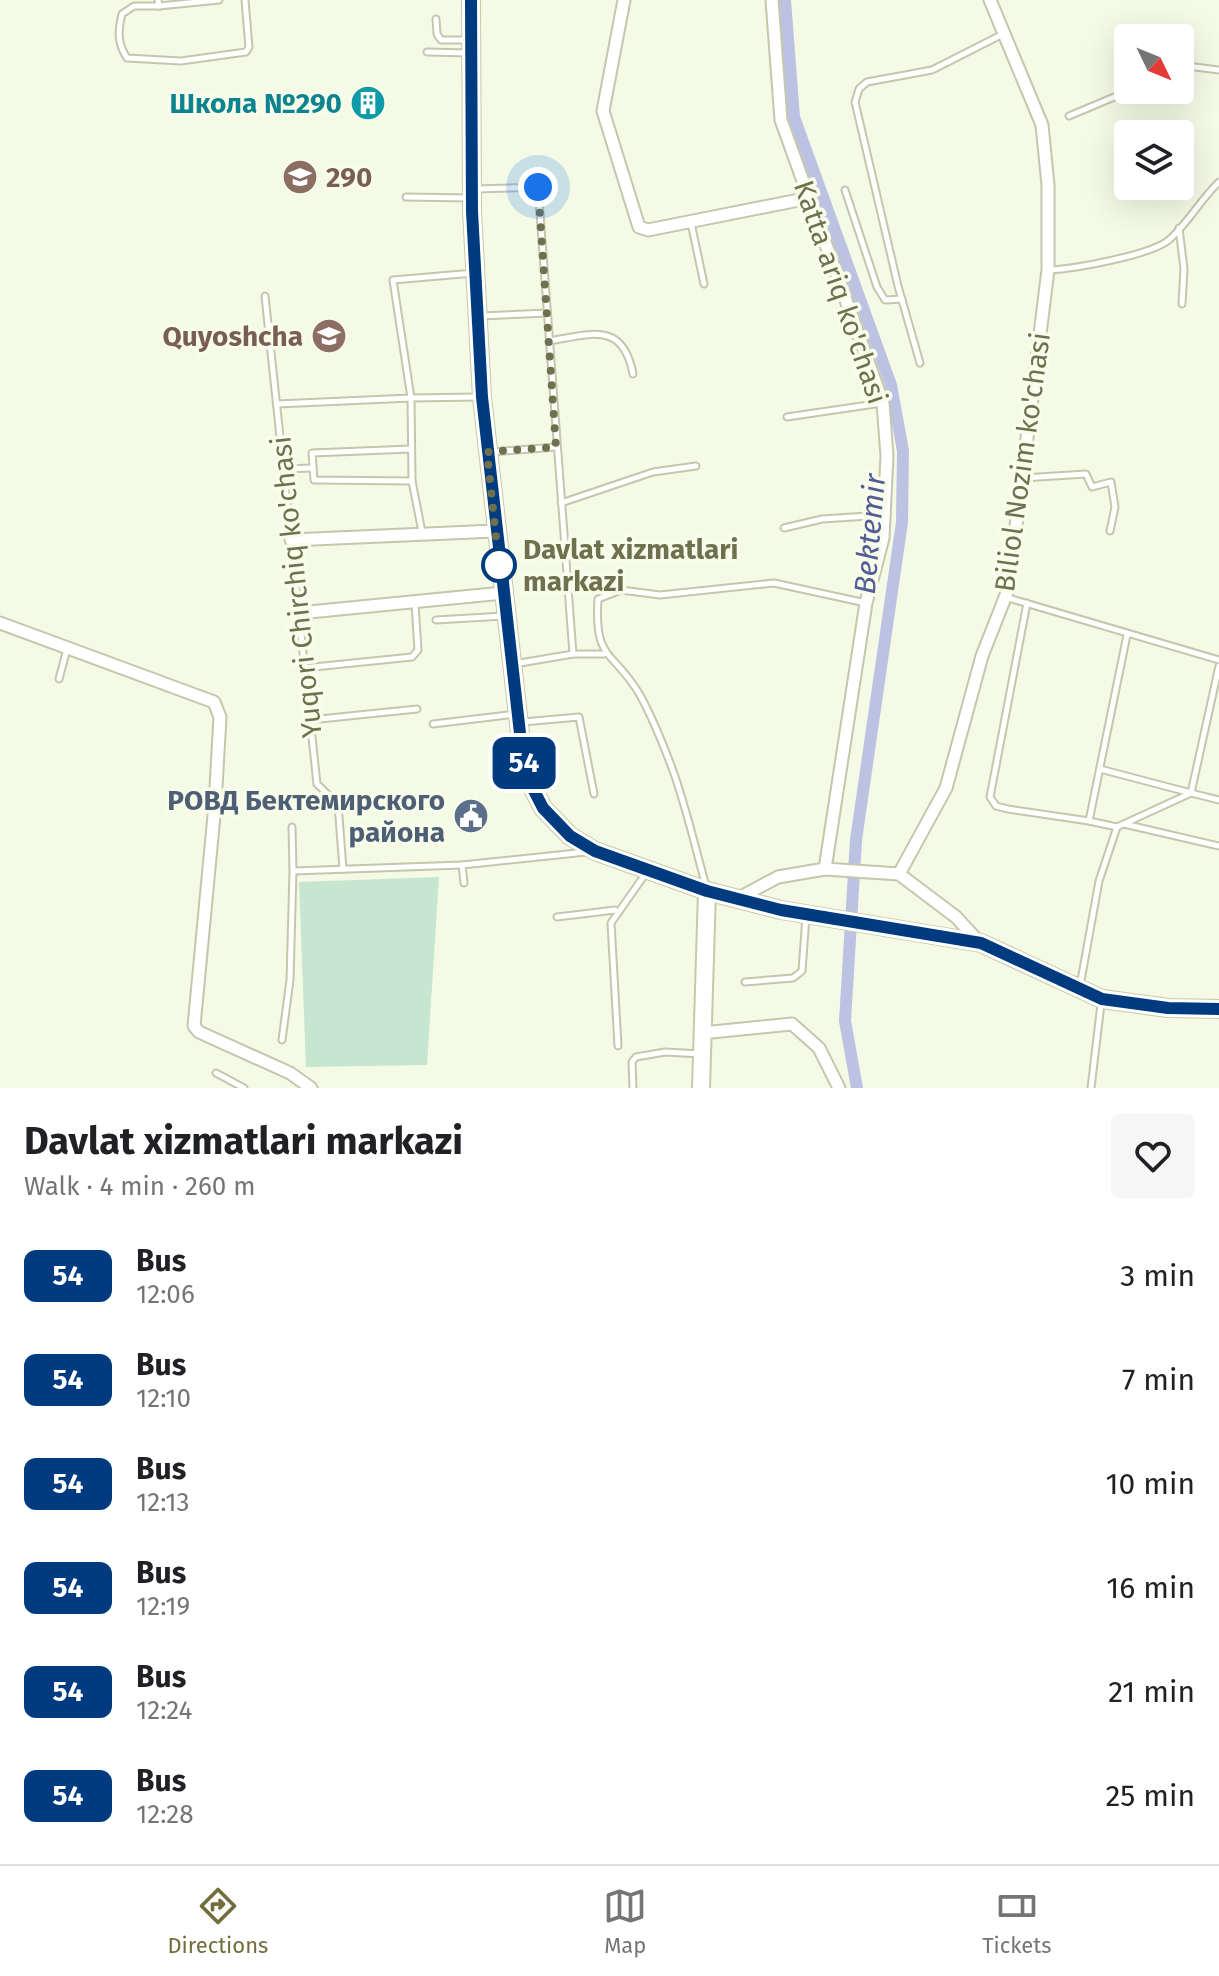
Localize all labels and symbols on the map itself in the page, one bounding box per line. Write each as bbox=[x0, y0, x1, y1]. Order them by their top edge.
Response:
north arrow bbox=[1114, 24, 1194, 104]
building icon: Школа №290 bbox=[349, 84, 387, 122]
place label: Школа №290 bbox=[170, 87, 342, 120]
school or university icon: 290 bbox=[281, 158, 319, 196]
place label: 290 bbox=[326, 161, 372, 194]
your location bbox=[518, 167, 558, 207]
street label: Katta ariq ko'chasi bbox=[787, 176, 894, 408]
school or university icon: Quyoshcha bbox=[310, 317, 348, 355]
place label: Quyoshcha bbox=[162, 320, 303, 353]
street label: Biliol Nozim ko'chasi bbox=[988, 330, 1057, 594]
street label: Yuqori Chirchiq ko'chasi bbox=[264, 435, 329, 739]
water label: Bektemir bbox=[847, 471, 893, 596]
place label: Davlat xizmatlari markazi bbox=[523, 533, 738, 598]
marker: Davlat xizmatlari markazi bbox=[482, 548, 516, 582]
line badge: 54 bbox=[488, 737, 560, 789]
place label: РОВД Бектемирского района bbox=[167, 784, 445, 849]
public building icon: РОВД Бектемирского района bbox=[452, 797, 490, 835]

